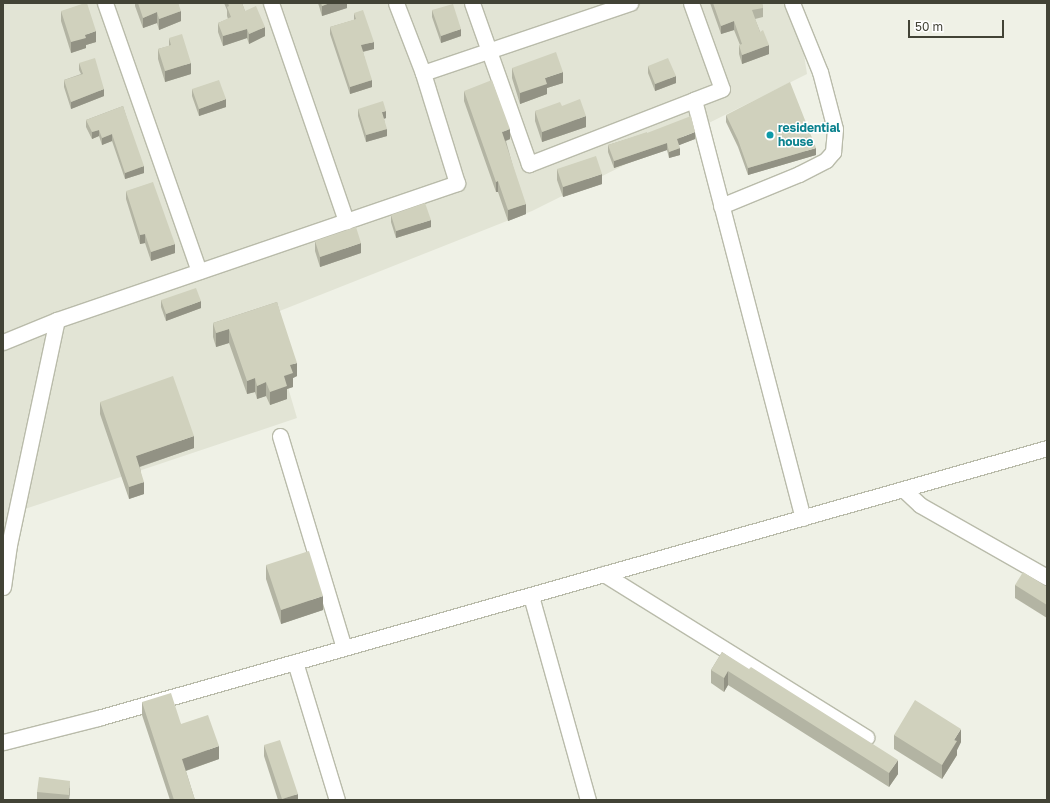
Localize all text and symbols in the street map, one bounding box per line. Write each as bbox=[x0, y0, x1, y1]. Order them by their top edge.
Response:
scale bar bbox=[910, 12, 1006, 38]
text: 50 m bbox=[915, 19, 943, 34]
place label: residential house bbox=[778, 121, 840, 149]
marker: residential house bbox=[765, 130, 775, 140]

